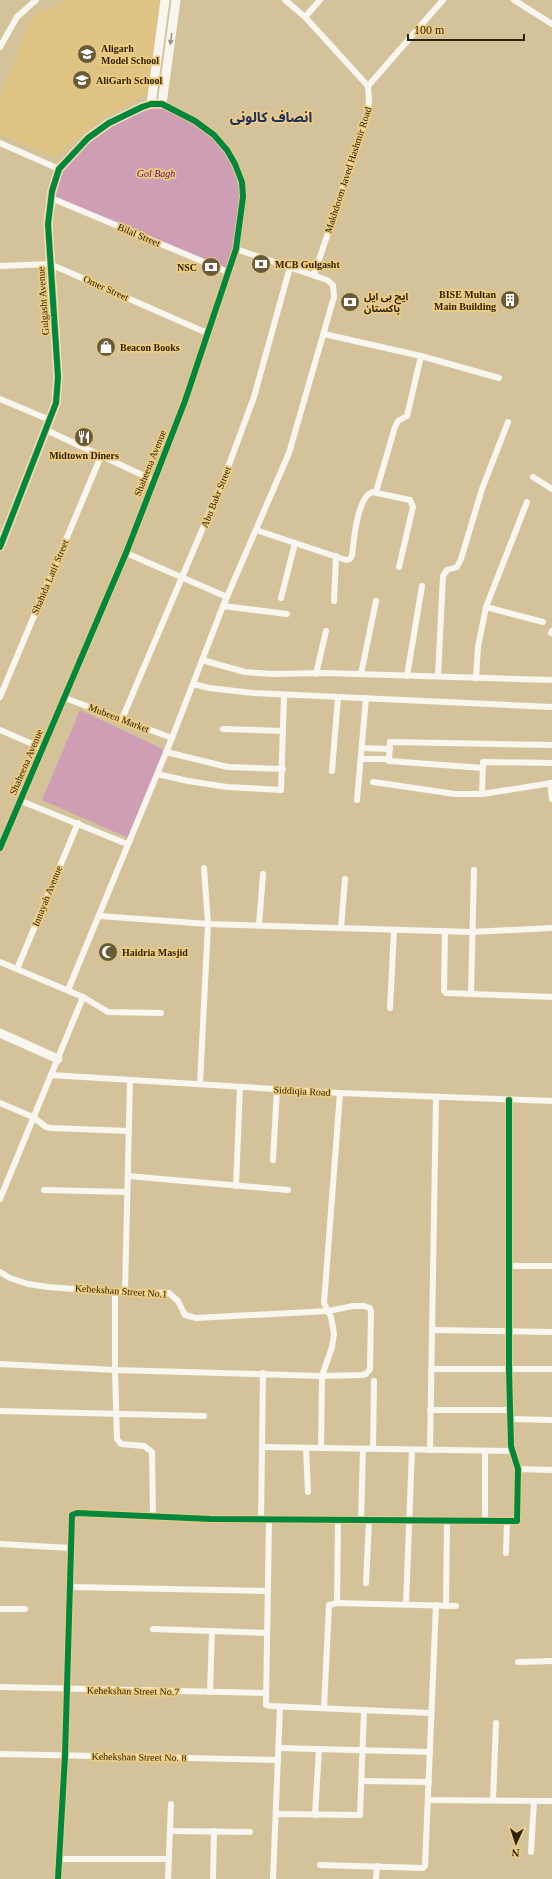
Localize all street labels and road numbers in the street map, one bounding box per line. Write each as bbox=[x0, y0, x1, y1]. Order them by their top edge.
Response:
street label: Makhdoom Javed Hashmir Road bbox=[322, 106, 374, 234]
street label: Bilal Street bbox=[116, 221, 162, 249]
street label: Gulgasht Avenue bbox=[35, 266, 51, 336]
street label: Omer Street bbox=[82, 273, 131, 303]
street label: Shaheena Avenue bbox=[132, 428, 169, 498]
street label: Abu Bakr Street bbox=[199, 465, 233, 529]
street label: Shahida Latif Street bbox=[29, 538, 71, 616]
street label: Mubeen Market bbox=[87, 701, 151, 735]
street label: Shaheena Avenue bbox=[7, 727, 45, 797]
street label: Innayah Avenue bbox=[30, 864, 64, 928]
street label: Siddiqia Road bbox=[273, 1084, 331, 1098]
street label: Kehekshan Street No.1 bbox=[74, 1282, 168, 1300]
street label: Kehekshan Street No.7 bbox=[87, 1685, 179, 1697]
street label: Kehekshan Street No. 8 bbox=[91, 1751, 187, 1763]

